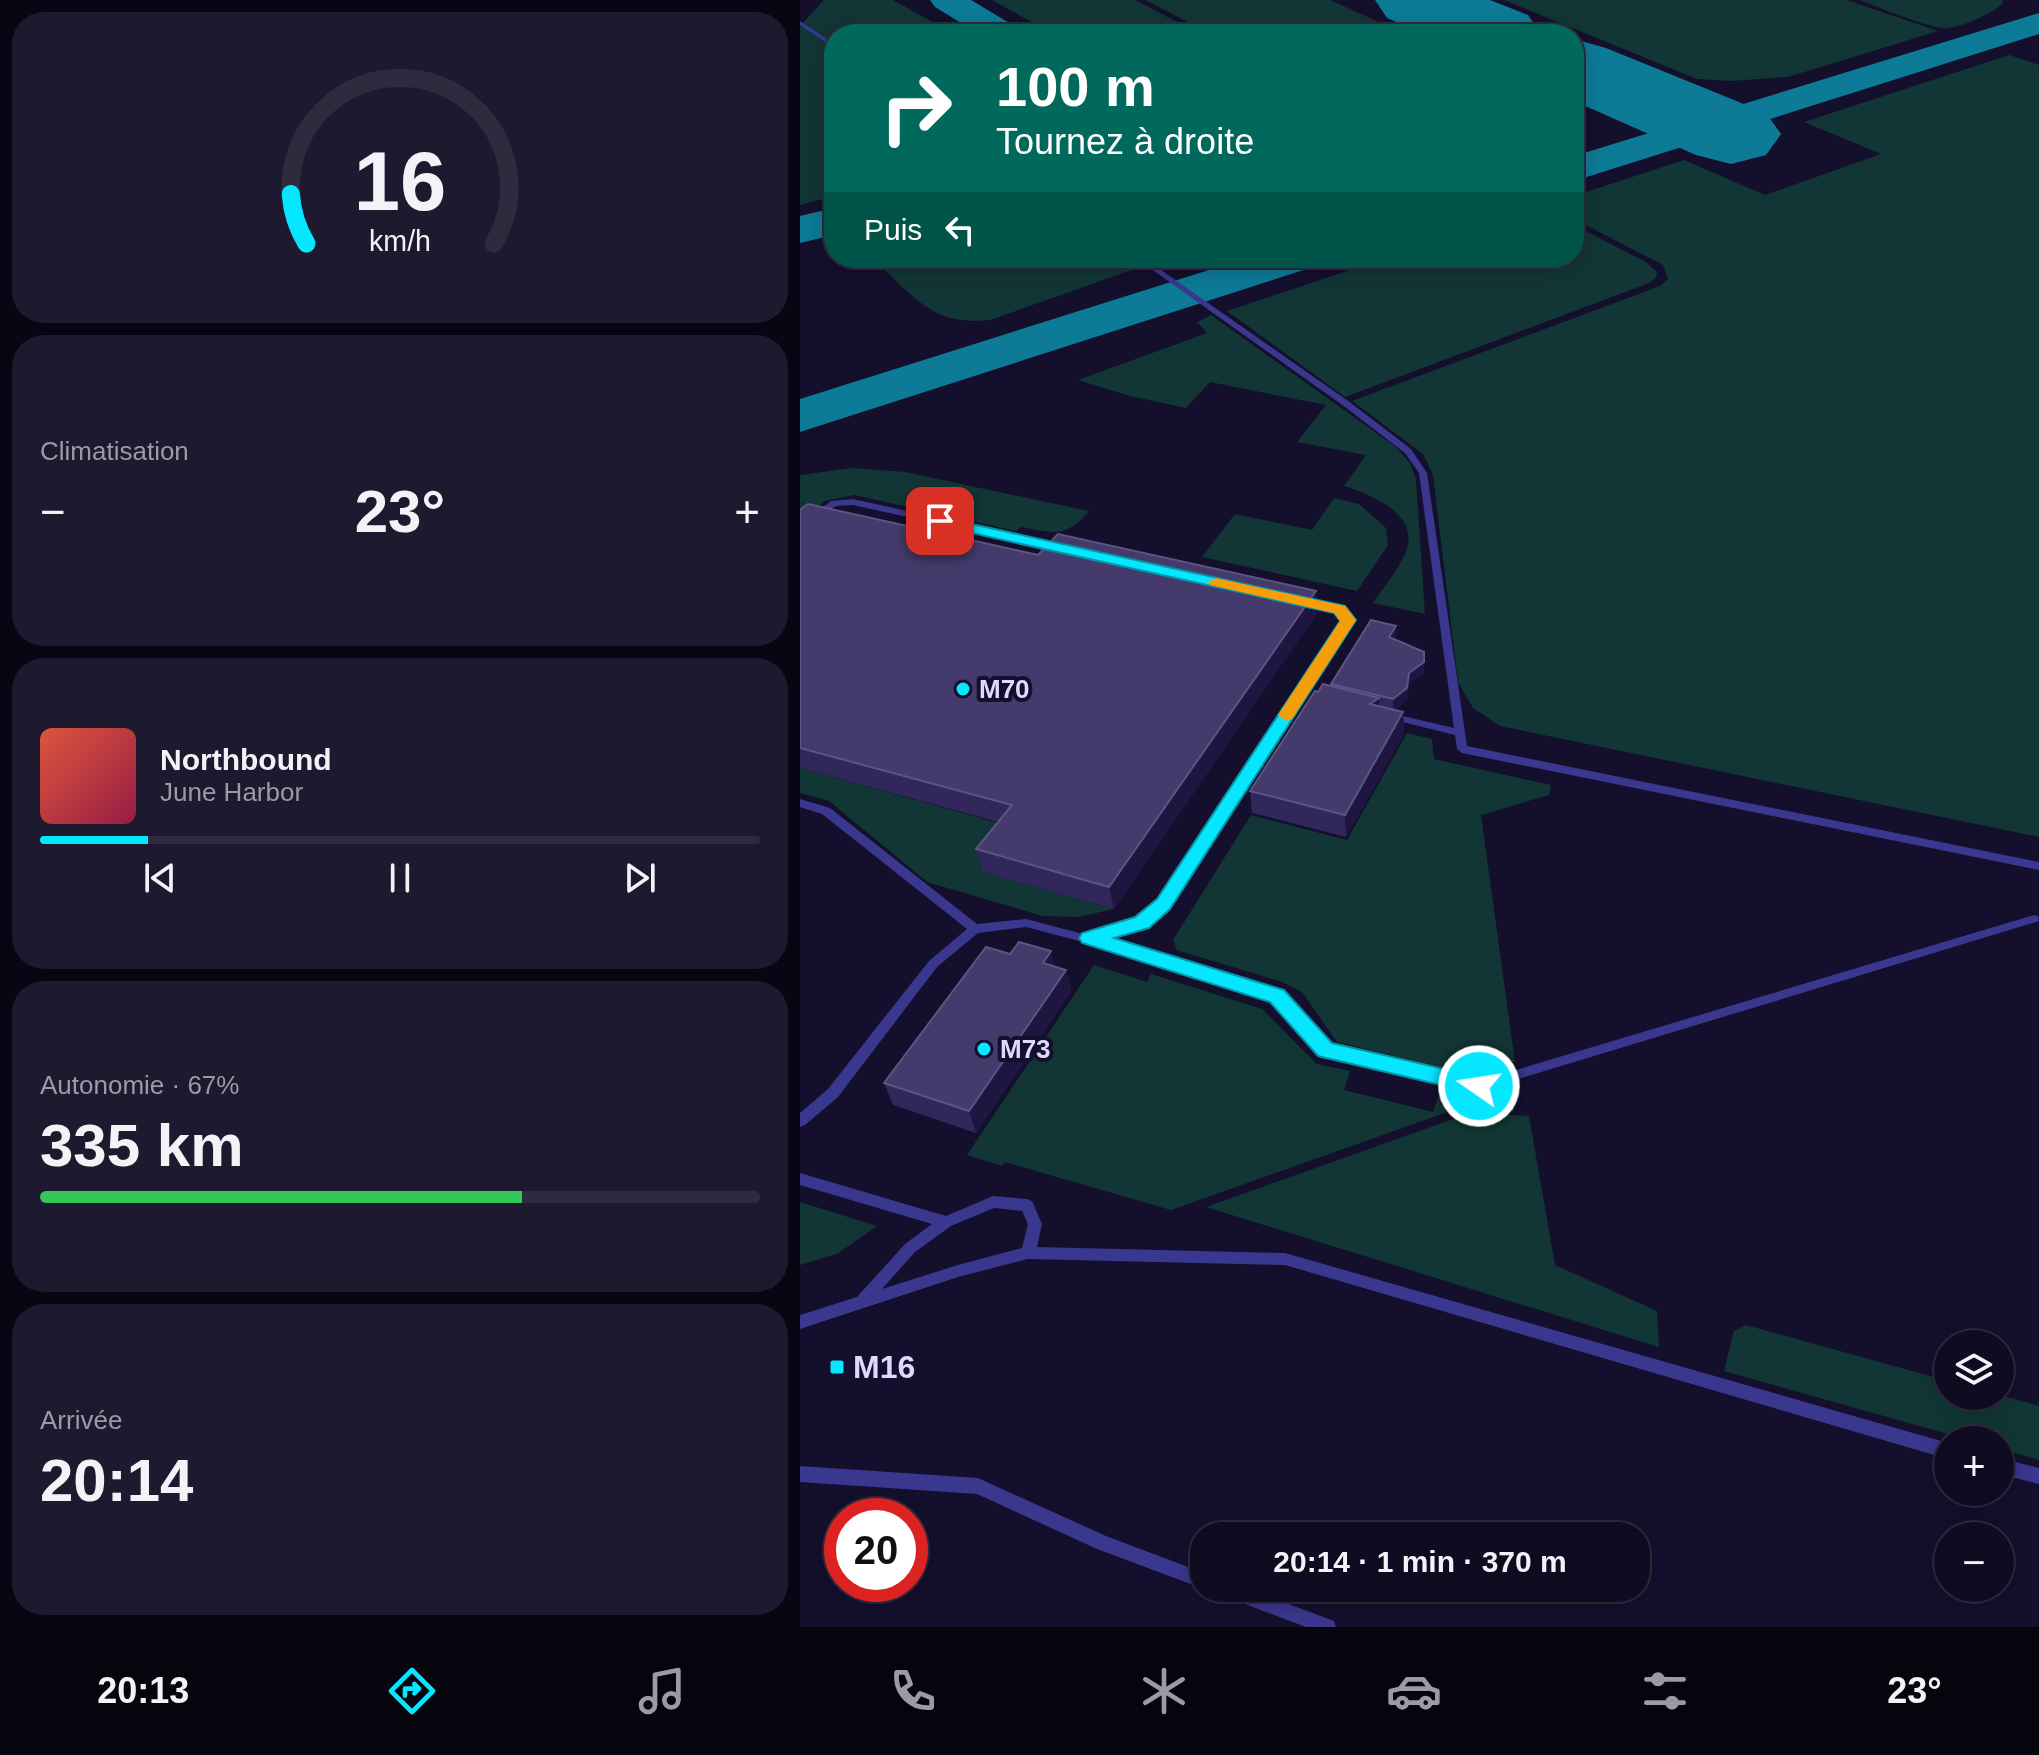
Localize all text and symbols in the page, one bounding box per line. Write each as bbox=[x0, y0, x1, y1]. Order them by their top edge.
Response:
text: 100 m bbox=[996, 55, 1155, 118]
icon: right bbox=[864, 56, 968, 160]
text: Tournez à droite bbox=[996, 121, 1254, 162]
text: 16 bbox=[354, 134, 446, 227]
icon: left bbox=[938, 208, 982, 252]
text: Puis bbox=[864, 213, 922, 246]
text: km/h bbox=[369, 225, 431, 257]
text: Climatisation bbox=[40, 436, 189, 466]
text: 23° bbox=[355, 478, 445, 545]
text: − bbox=[40, 487, 66, 536]
text: + bbox=[734, 487, 760, 536]
pin bbox=[906, 487, 974, 555]
icon: arrive bbox=[918, 499, 962, 543]
place label: M70 bbox=[979, 674, 1030, 704]
marker: M70 bbox=[954, 680, 972, 698]
text: Northbound bbox=[160, 743, 332, 776]
text: June Harbor bbox=[160, 777, 303, 807]
icon: previous bbox=[138, 856, 182, 900]
icon: pause bbox=[378, 856, 422, 900]
icon: next bbox=[618, 856, 662, 900]
place label: M73 bbox=[1000, 1034, 1051, 1064]
marker: M73 bbox=[975, 1040, 993, 1058]
position arrow bbox=[1437, 1044, 1521, 1128]
text: Autonomie · 67% bbox=[40, 1070, 239, 1100]
text: 335 km bbox=[40, 1112, 244, 1179]
map controls bbox=[1934, 1330, 2014, 1602]
button: layers bbox=[1934, 1330, 2014, 1410]
place label: M16 bbox=[853, 1349, 915, 1385]
marker: M16 bbox=[828, 1358, 846, 1376]
text: Arrivée bbox=[40, 1405, 122, 1435]
button: + bbox=[1934, 1426, 2014, 1506]
text: 20:14 bbox=[40, 1447, 193, 1514]
speed limit sign: 20 bbox=[824, 1498, 928, 1602]
button: − bbox=[1934, 1522, 2014, 1602]
text: 20:14 · 1 min · 370 m bbox=[1273, 1545, 1567, 1578]
icon: directions bbox=[384, 1663, 440, 1719]
icon: music bbox=[634, 1663, 690, 1719]
icon: phone bbox=[885, 1663, 941, 1719]
icon: climate bbox=[1136, 1663, 1192, 1719]
icon: car bbox=[1386, 1663, 1442, 1719]
icon: filters bbox=[1637, 1663, 1693, 1719]
text: 20:13 bbox=[97, 1670, 189, 1711]
text: 23° bbox=[1887, 1670, 1942, 1711]

